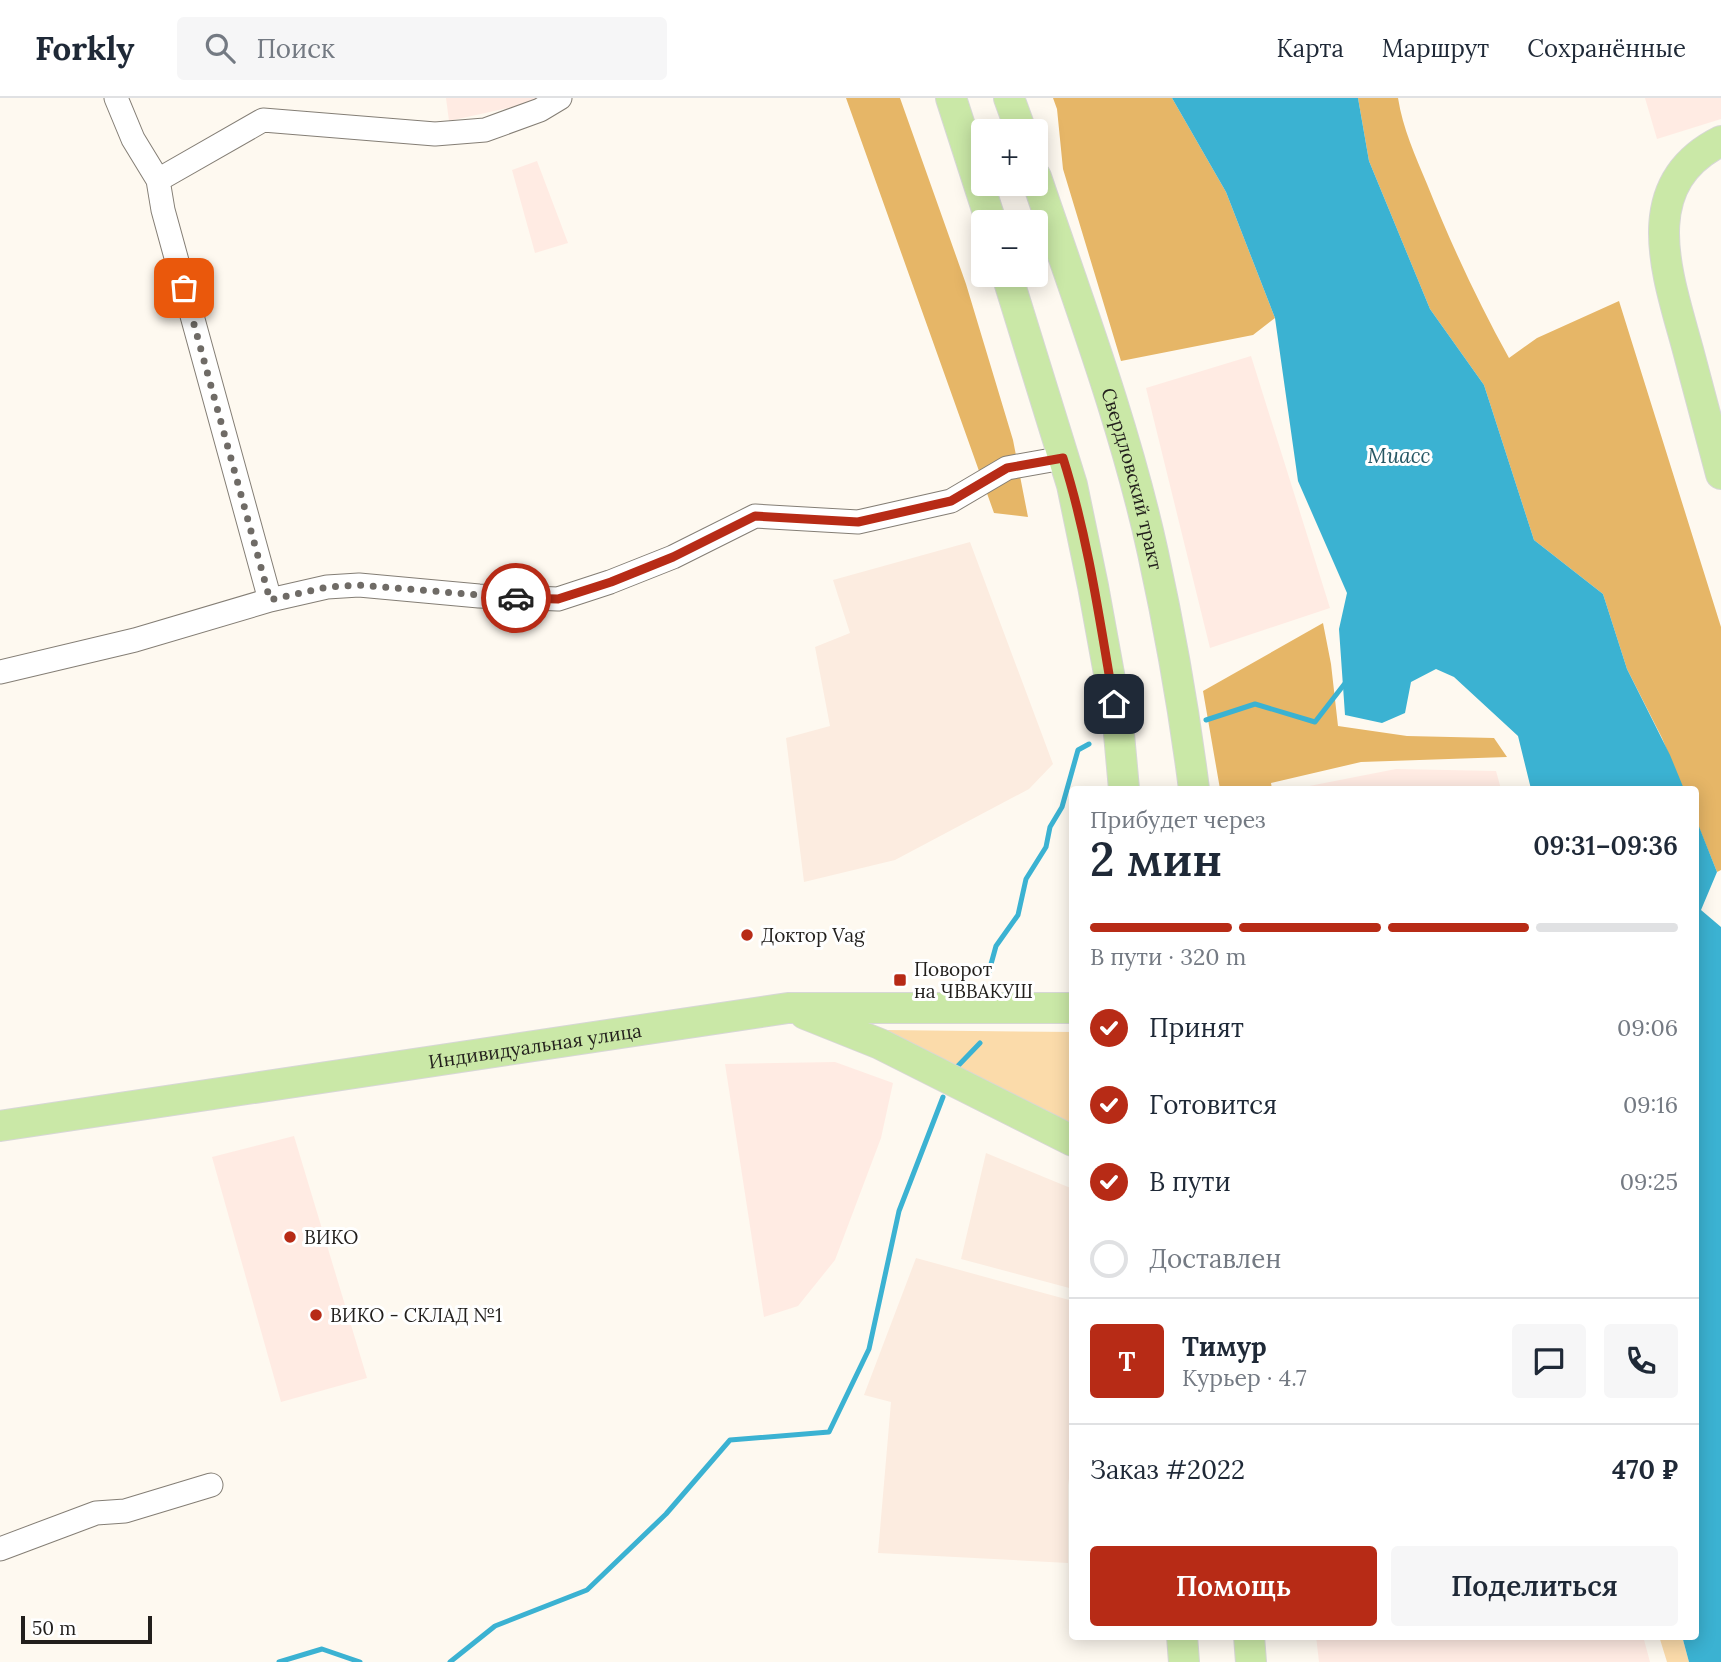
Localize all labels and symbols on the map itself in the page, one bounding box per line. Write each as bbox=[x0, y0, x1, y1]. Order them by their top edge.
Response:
pin bbox=[154, 258, 214, 318]
street label: Свердловский тракт bbox=[1096, 385, 1168, 572]
water label: Миасс bbox=[1367, 442, 1431, 469]
courier bbox=[481, 563, 551, 633]
pin bbox=[1084, 674, 1144, 734]
place label: Доктор Vag bbox=[761, 923, 865, 947]
marker: Доктор Vag bbox=[739, 927, 755, 943]
place label: Поворот на ЧВВАКУШ bbox=[914, 957, 1033, 1003]
marker: Поворот на ЧВВАКУШ bbox=[892, 972, 908, 988]
street label: Индивидуальная улица bbox=[427, 1018, 643, 1074]
place label: ВИКО bbox=[304, 1225, 358, 1249]
marker: ВИКО bbox=[282, 1229, 298, 1245]
place label: ВИКО - СКЛАД №1 bbox=[330, 1303, 502, 1327]
marker: ВИКО - СКЛАД №1 bbox=[308, 1307, 324, 1323]
scale bar bbox=[21, 1613, 152, 1645]

